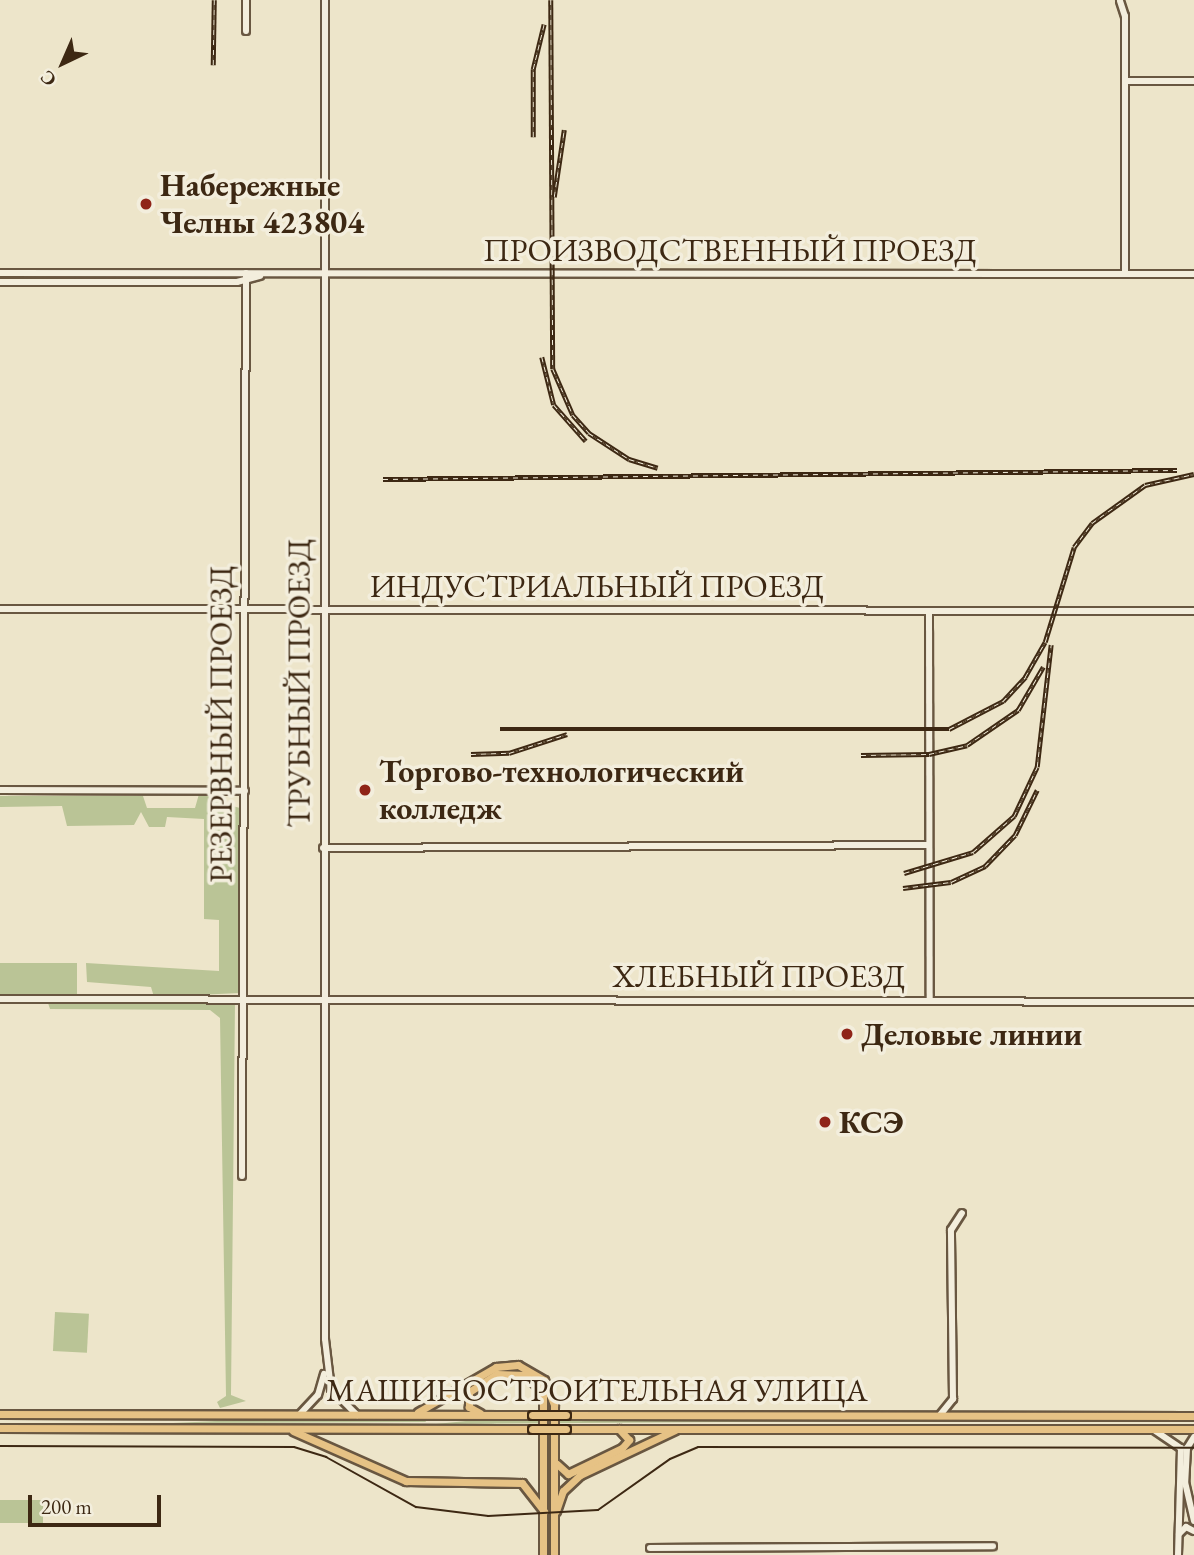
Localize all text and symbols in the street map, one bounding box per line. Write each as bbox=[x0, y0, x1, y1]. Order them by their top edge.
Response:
north arrow bbox=[28, 28, 98, 98]
text: С bbox=[35, 65, 62, 92]
place label: Набережные Челны 423804 bbox=[160, 167, 364, 242]
marker: Набережные Челны 423804 bbox=[138, 196, 154, 212]
street label: ПРОИЗВОДСТВЕННЫЙ ПРОЕЗД bbox=[483, 231, 977, 269]
street label: ТРУБНЫЙ ПРОЕЗД bbox=[280, 538, 318, 828]
street label: РЕЗЕРВНЫЙ ПРОЕЗД bbox=[202, 565, 240, 883]
street label: ИНДУСТРИАЛЬНЫЙ ПРОЕЗД bbox=[370, 567, 824, 605]
place label: Торгово-технологический колледж bbox=[379, 753, 744, 828]
marker: Торгово-технологический колледж bbox=[357, 782, 373, 798]
street label: ХЛЕБНЫЙ ПРОЕЗД bbox=[612, 957, 906, 995]
place label: Деловые линии bbox=[861, 1015, 1082, 1053]
marker: Деловые линии bbox=[839, 1026, 855, 1042]
place label: КСЭ bbox=[839, 1103, 904, 1141]
marker: КСЭ bbox=[817, 1114, 833, 1130]
street label: МАШИНОСТРОИТЕЛЬНАЯ УЛИЦА bbox=[326, 1371, 868, 1409]
scale bar bbox=[32, 1482, 164, 1526]
text: 200 m bbox=[41, 1493, 92, 1520]

